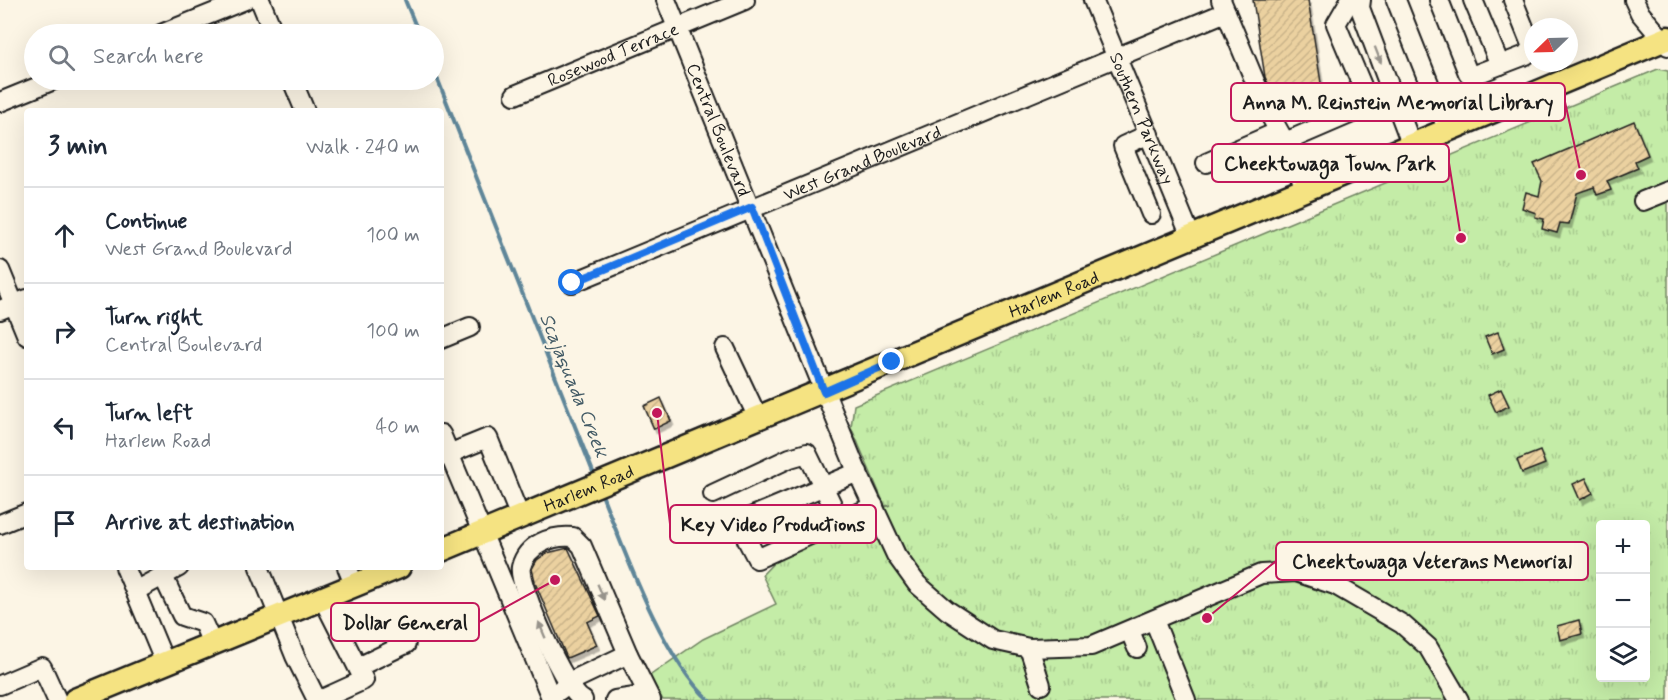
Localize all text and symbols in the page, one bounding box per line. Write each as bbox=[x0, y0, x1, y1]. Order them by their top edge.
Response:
street label: Rosewood Terrace bbox=[544, 18, 683, 93]
north arrow bbox=[1524, 18, 1578, 72]
search box bbox=[24, 24, 444, 90]
icon: search bbox=[45, 41, 78, 74]
text: Search here bbox=[93, 43, 204, 71]
one-way arrow bbox=[1374, 46, 1383, 64]
street label: Southern Parkway bbox=[1103, 49, 1179, 188]
street label: Central Boulevard bbox=[680, 60, 755, 200]
callout: Anna M. Reinstein Memorial Library bbox=[1231, 83, 1565, 121]
text: Anna M. Reinstein Memorial Library bbox=[1243, 90, 1553, 117]
street label: West Grand Boulevard bbox=[780, 120, 945, 207]
text: 3 min bbox=[48, 130, 108, 164]
text: Walk · 240 m bbox=[306, 134, 420, 161]
callout: Cheektowaga Town Park bbox=[1212, 144, 1449, 182]
text: Cheektowaga Town Park bbox=[1224, 151, 1436, 180]
text: Continue bbox=[105, 208, 187, 236]
icon: ahead bbox=[48, 219, 81, 252]
text: 100 m bbox=[366, 222, 420, 249]
text: West Grand Boulevard bbox=[105, 236, 292, 263]
street label: Harlem Road bbox=[1005, 266, 1103, 325]
route start bbox=[558, 269, 584, 295]
text: Turn right bbox=[105, 304, 203, 332]
water label: Scajaquada Creek bbox=[532, 309, 615, 462]
icon: right bbox=[48, 315, 81, 348]
text: 100 m bbox=[366, 318, 420, 345]
text: Central Boulevard bbox=[105, 332, 262, 359]
route end bbox=[878, 348, 904, 374]
text: Turn left bbox=[105, 400, 193, 428]
icon: left bbox=[48, 411, 81, 444]
text: 40 m bbox=[376, 414, 420, 441]
text: Harlem Road bbox=[105, 428, 211, 455]
street label: Harlem Road bbox=[540, 460, 638, 519]
callout: Key Video Productions bbox=[670, 505, 876, 543]
icon: arrive bbox=[48, 507, 81, 540]
text: Arrive at destination bbox=[105, 509, 295, 537]
text: Key Video Productions bbox=[681, 512, 865, 539]
map controls bbox=[1596, 520, 1650, 682]
button: + bbox=[1596, 520, 1650, 574]
callout: Cheektowaga Veterans Memorial bbox=[1276, 542, 1588, 580]
text: Cheektowaga Veterans Memorial bbox=[1292, 549, 1572, 578]
button: − bbox=[1596, 574, 1650, 628]
one-way arrow bbox=[597, 583, 606, 600]
callout: Dollar General bbox=[331, 603, 479, 641]
text: Dollar General bbox=[342, 610, 468, 637]
one-way arrow bbox=[537, 621, 546, 639]
button: layers bbox=[1596, 628, 1650, 682]

